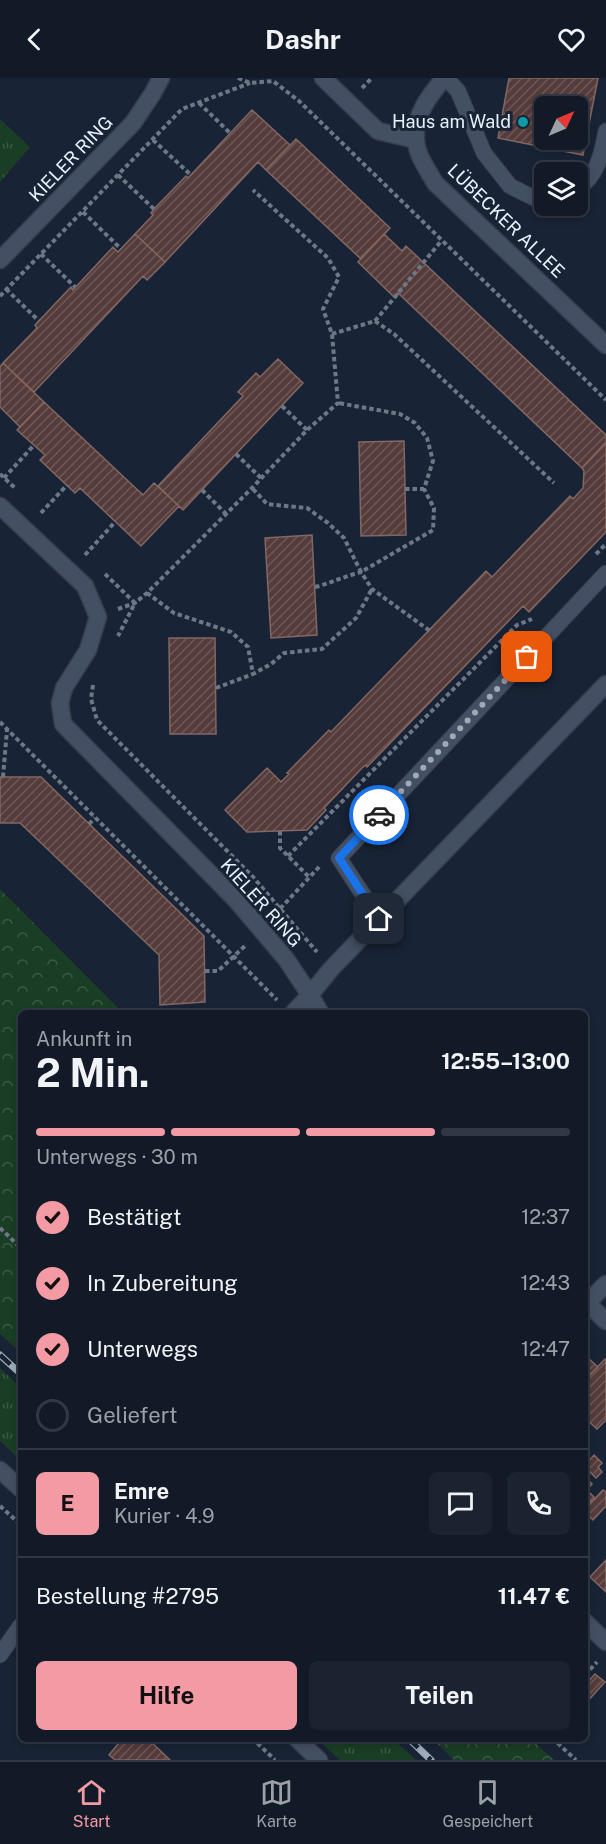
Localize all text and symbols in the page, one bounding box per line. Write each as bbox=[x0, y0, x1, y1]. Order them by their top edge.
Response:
icon: back bbox=[18, 23, 51, 56]
text: Dashr bbox=[265, 23, 341, 55]
icon: heart bbox=[555, 23, 588, 56]
north arrow bbox=[534, 96, 588, 150]
map controls bbox=[534, 96, 588, 216]
street label: KIELER RING bbox=[25, 111, 117, 206]
place label: Haus am Wald bbox=[392, 111, 511, 132]
marker: Haus am Wald bbox=[516, 115, 530, 129]
street label: LÜBECKER ALLEE bbox=[444, 159, 570, 282]
button: layers bbox=[534, 162, 588, 216]
pin bbox=[501, 631, 552, 682]
icon: bag bbox=[510, 640, 543, 673]
courier bbox=[349, 785, 409, 845]
icon: car bbox=[363, 799, 396, 832]
street label: KIELER RING bbox=[216, 854, 306, 951]
pin bbox=[353, 893, 404, 944]
icon: home bbox=[362, 902, 395, 935]
text: Ankunft in bbox=[36, 1027, 132, 1051]
text: 12:55–13:00 bbox=[441, 1048, 570, 1074]
text: 2 Min. bbox=[36, 1050, 150, 1096]
text: Unterwegs · 30 m bbox=[36, 1145, 198, 1169]
icon: check bbox=[36, 1201, 69, 1234]
text: Bestätigt bbox=[87, 1204, 182, 1230]
text: 12:37 bbox=[521, 1205, 570, 1229]
icon: check bbox=[36, 1267, 69, 1300]
text: In Zubereitung bbox=[87, 1270, 238, 1296]
text: 12:43 bbox=[520, 1271, 570, 1295]
icon: check bbox=[36, 1333, 69, 1366]
text: Unterwegs bbox=[87, 1336, 198, 1362]
text: 12:47 bbox=[521, 1337, 570, 1361]
text: Geliefert bbox=[87, 1402, 177, 1428]
button: chat bbox=[429, 1472, 492, 1535]
button: phone bbox=[507, 1472, 570, 1535]
text: Emre bbox=[114, 1478, 169, 1504]
text: E bbox=[61, 1490, 74, 1516]
text: Kurier · 4.9 bbox=[114, 1504, 214, 1528]
text: Bestellung #2795 bbox=[36, 1583, 219, 1609]
text: 11.47 € bbox=[498, 1583, 570, 1609]
button: Hilfe bbox=[36, 1661, 297, 1730]
button: Teilen bbox=[309, 1661, 570, 1730]
tab: Start bbox=[73, 1776, 111, 1831]
tab: Karte bbox=[256, 1776, 297, 1831]
tab: Gespeichert bbox=[443, 1776, 533, 1831]

